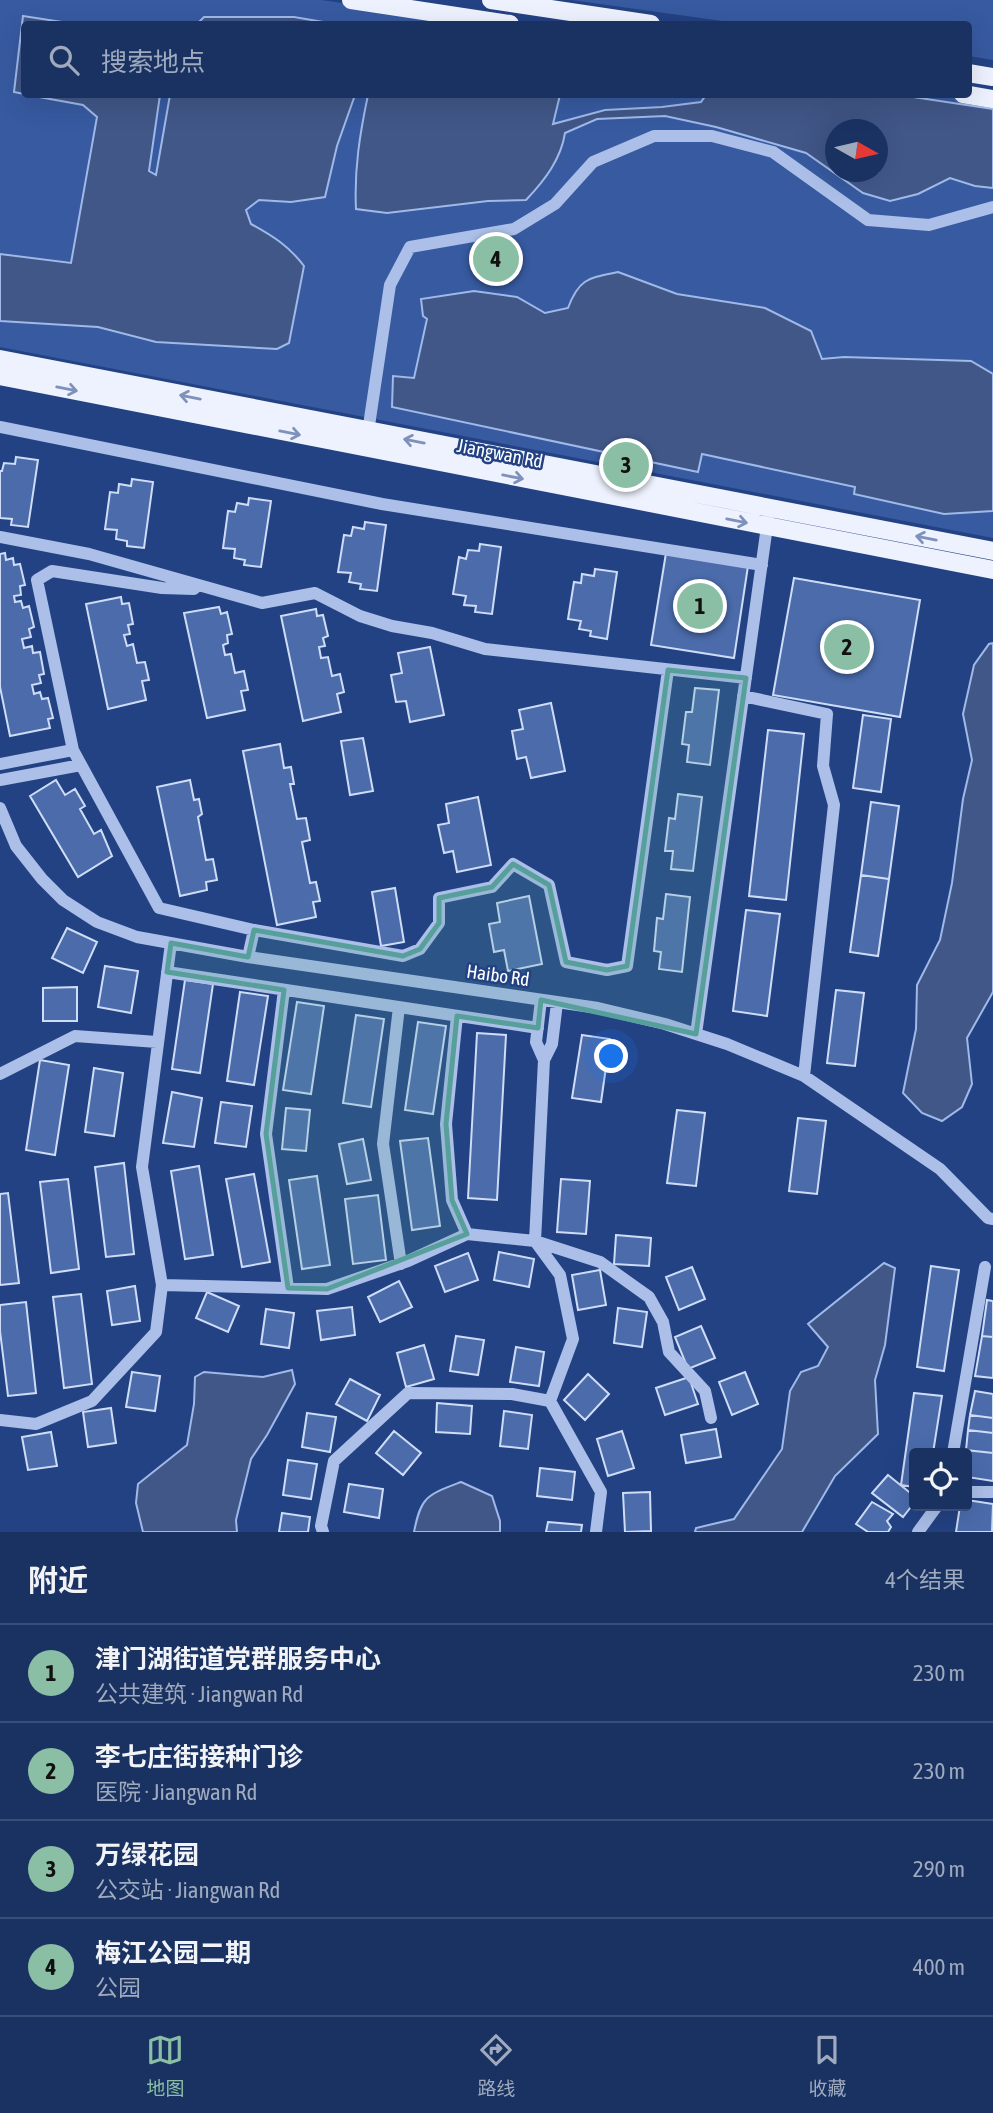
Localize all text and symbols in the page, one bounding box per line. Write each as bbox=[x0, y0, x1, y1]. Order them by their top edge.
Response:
search box bbox=[21, 21, 972, 98]
icon: search bbox=[45, 41, 83, 79]
text: 搜索地点 bbox=[101, 47, 205, 77]
north arrow bbox=[825, 119, 888, 182]
pin: 4 bbox=[473, 233, 519, 285]
one-way arrow bbox=[55, 382, 78, 396]
one-way arrow bbox=[179, 390, 202, 403]
one-way arrow bbox=[278, 427, 301, 440]
one-way arrow bbox=[403, 433, 426, 447]
street label: Jiangwan Rd bbox=[455, 434, 545, 472]
pin: 3 bbox=[603, 439, 649, 491]
one-way arrow bbox=[501, 471, 524, 484]
one-way arrow bbox=[725, 515, 748, 528]
one-way arrow bbox=[915, 531, 938, 545]
pin: 1 bbox=[677, 580, 723, 632]
pin: 2 bbox=[824, 621, 870, 673]
street label: Haibo Rd bbox=[465, 960, 531, 990]
your location bbox=[594, 1039, 628, 1073]
map controls bbox=[909, 1448, 972, 1511]
button: locate bbox=[909, 1448, 972, 1511]
text: 附近 bbox=[28, 1563, 88, 1597]
text: 4个结果 bbox=[885, 1567, 965, 1593]
text: 津门湖街道党群服务中心 bbox=[95, 1644, 381, 1674]
text: 1 bbox=[46, 1660, 56, 1686]
text: 230 m bbox=[913, 1660, 965, 1686]
text: 公共建筑 · Jiangwan Rd bbox=[95, 1681, 304, 1707]
text: 李七庄街接种门诊 bbox=[95, 1742, 303, 1772]
text: 2 bbox=[46, 1758, 56, 1784]
text: 230 m bbox=[913, 1758, 965, 1784]
text: 医院 · Jiangwan Rd bbox=[95, 1779, 258, 1805]
text: 万绿花园 bbox=[95, 1840, 199, 1870]
text: 3 bbox=[46, 1856, 56, 1882]
text: 290 m bbox=[913, 1856, 965, 1882]
text: 公交站 · Jiangwan Rd bbox=[95, 1877, 281, 1903]
text: 梅江公园二期 bbox=[95, 1938, 251, 1968]
text: 4 bbox=[46, 1954, 56, 1980]
text: 400 m bbox=[913, 1954, 965, 1980]
text: 公园 bbox=[95, 1975, 141, 2001]
tab: 地图 bbox=[146, 2031, 185, 2100]
tab: 路线 bbox=[477, 2031, 516, 2100]
tab: 收藏 bbox=[808, 2031, 847, 2100]

